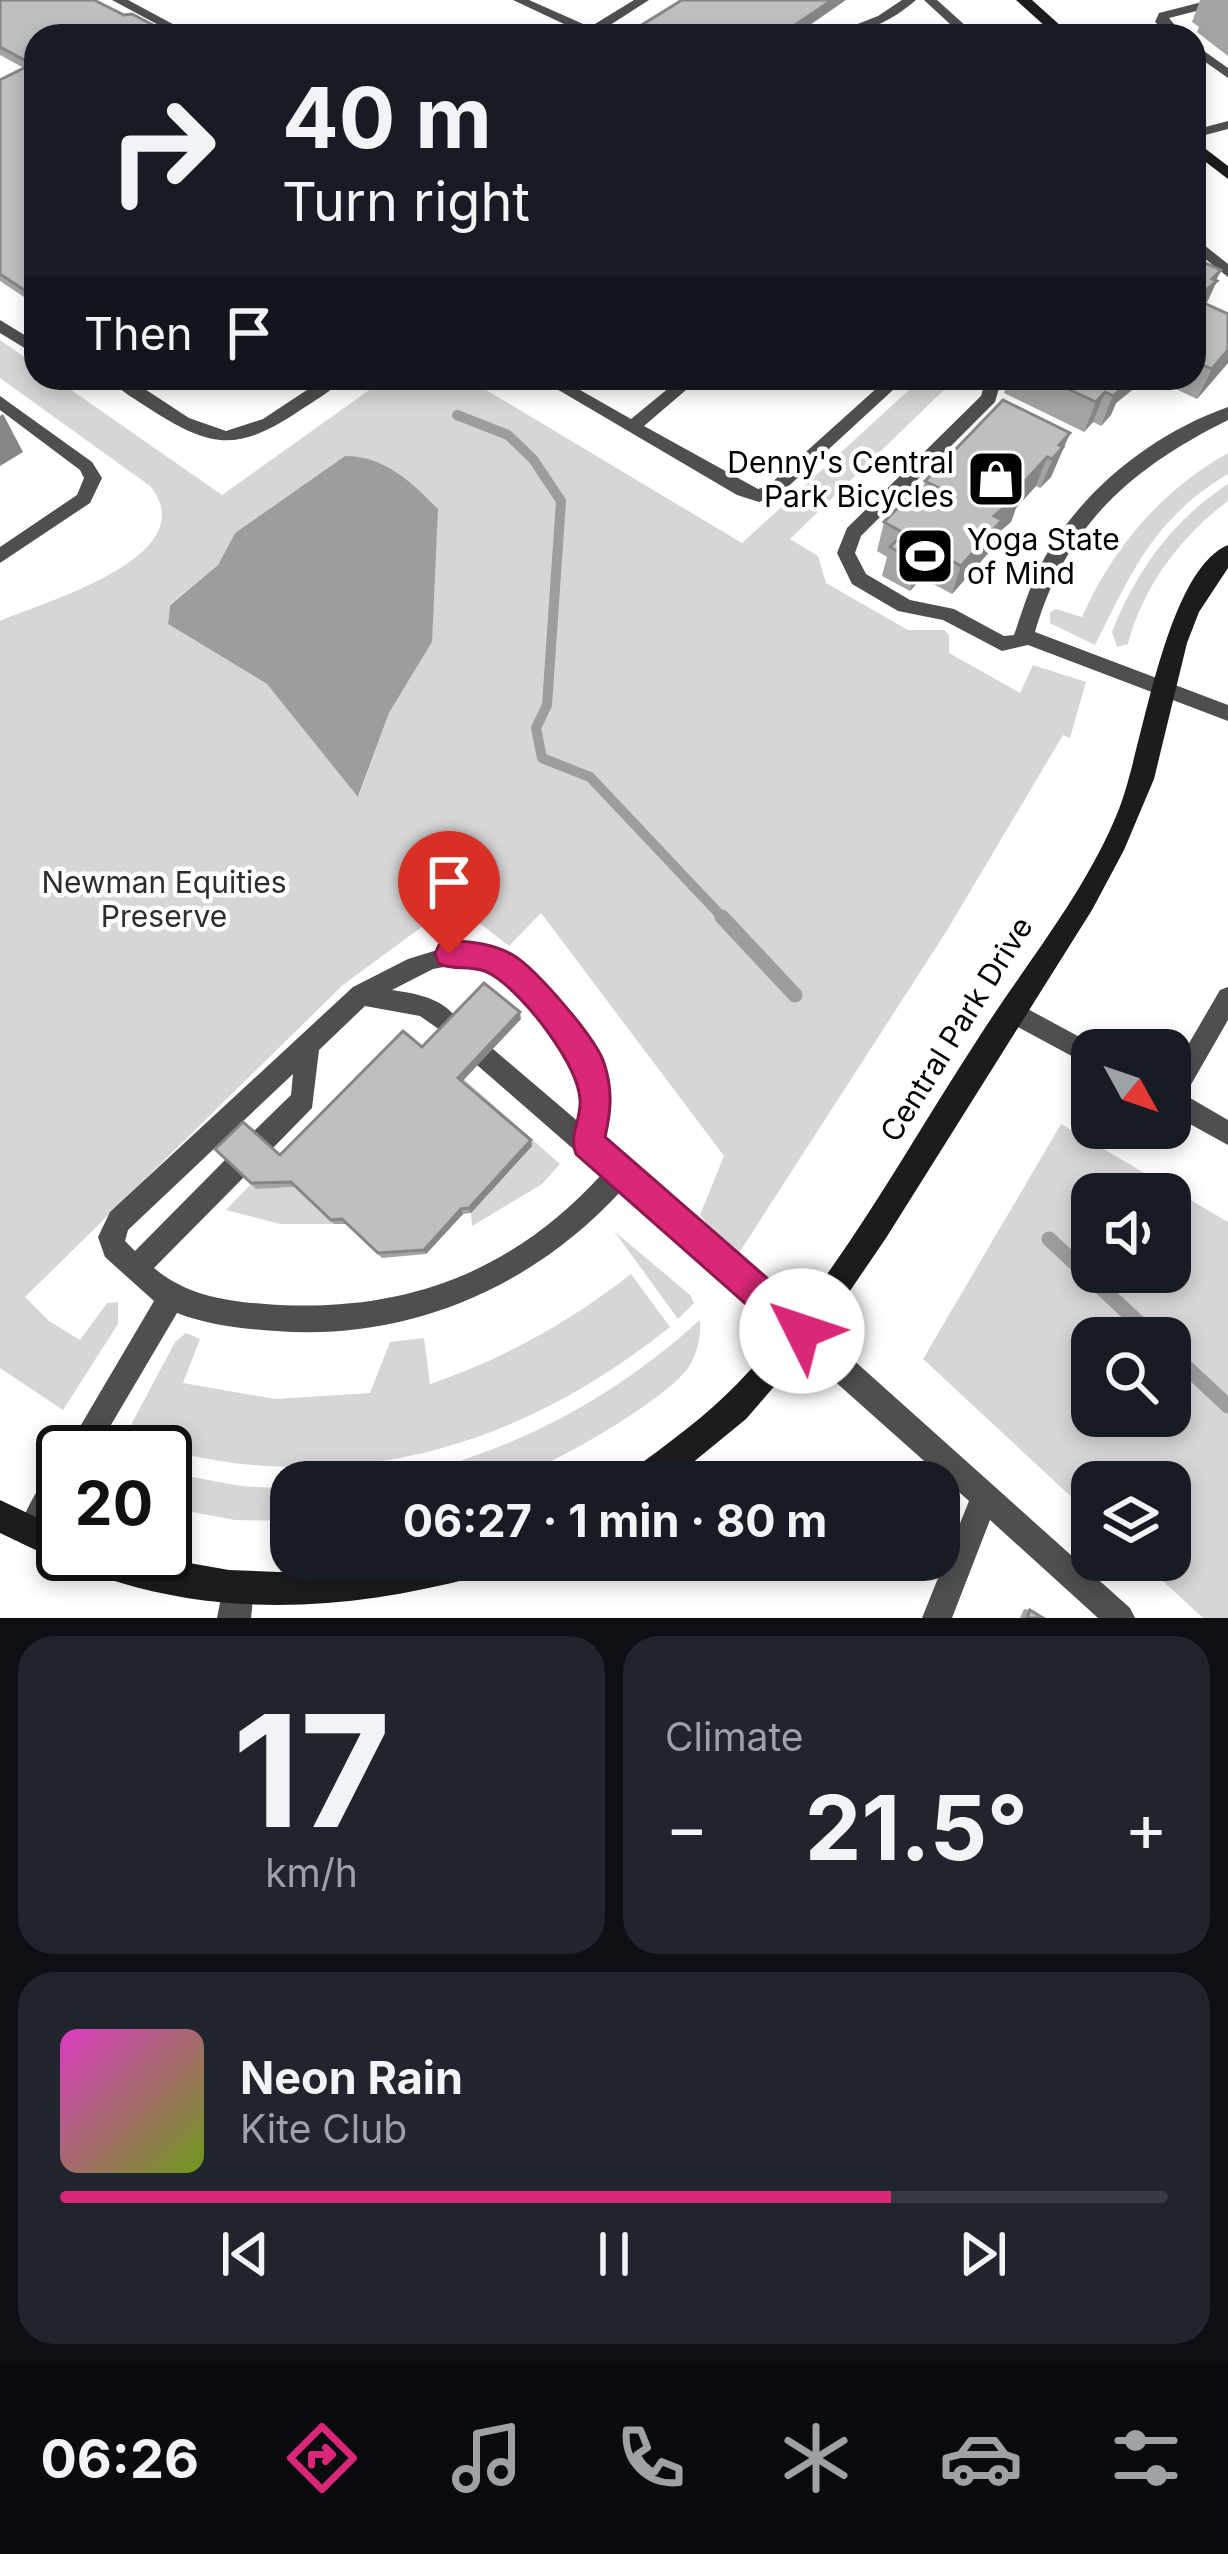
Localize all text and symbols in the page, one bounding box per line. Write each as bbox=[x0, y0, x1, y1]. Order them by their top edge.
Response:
text: 40 m bbox=[282, 67, 492, 168]
icon: right bbox=[84, 72, 240, 228]
text: Turn right bbox=[282, 169, 530, 234]
icon: arrive bbox=[216, 300, 282, 366]
text: Then bbox=[84, 306, 192, 361]
place label: Denny's Central Park Bicycles bbox=[727, 444, 954, 514]
shop icon: Denny's Central Park Bicycles bbox=[965, 448, 1027, 510]
place label: Yoga State of Mind bbox=[967, 521, 1120, 591]
sports icon: Yoga State of Mind bbox=[894, 525, 956, 587]
pin bbox=[398, 831, 500, 954]
icon: arrive bbox=[416, 849, 482, 915]
park label: Newman Equities Preserve bbox=[41, 864, 287, 934]
street label: Central Park Drive bbox=[872, 910, 1040, 1148]
north arrow bbox=[1071, 1029, 1191, 1149]
map controls bbox=[1071, 1029, 1191, 1581]
button: sound bbox=[1071, 1173, 1191, 1293]
position arrow bbox=[739, 1268, 865, 1394]
button: search bbox=[1071, 1317, 1191, 1437]
speed limit sign: 20 bbox=[36, 1425, 192, 1581]
button: layers bbox=[1071, 1461, 1191, 1581]
text: 06:27 · 1 min · 80 m bbox=[403, 1493, 827, 1548]
text: 17 bbox=[233, 1676, 390, 1865]
text: Climate bbox=[665, 1713, 804, 1760]
text: 21.5° bbox=[805, 1773, 1028, 1882]
text: − bbox=[665, 1787, 709, 1867]
text: + bbox=[1124, 1787, 1168, 1867]
text: km/h bbox=[265, 1849, 358, 1896]
text: Neon Rain bbox=[240, 2050, 463, 2105]
text: Kite Club bbox=[240, 2105, 407, 2152]
icon: previous bbox=[212, 2221, 278, 2287]
icon: pause bbox=[581, 2221, 647, 2287]
icon: next bbox=[950, 2221, 1016, 2287]
icon: directions bbox=[280, 2416, 364, 2500]
icon: music bbox=[445, 2416, 529, 2500]
icon: phone bbox=[609, 2416, 693, 2500]
icon: climate bbox=[774, 2416, 858, 2500]
icon: car bbox=[939, 2416, 1023, 2500]
icon: filters bbox=[1104, 2416, 1188, 2500]
text: 06:26 bbox=[40, 2426, 199, 2491]

